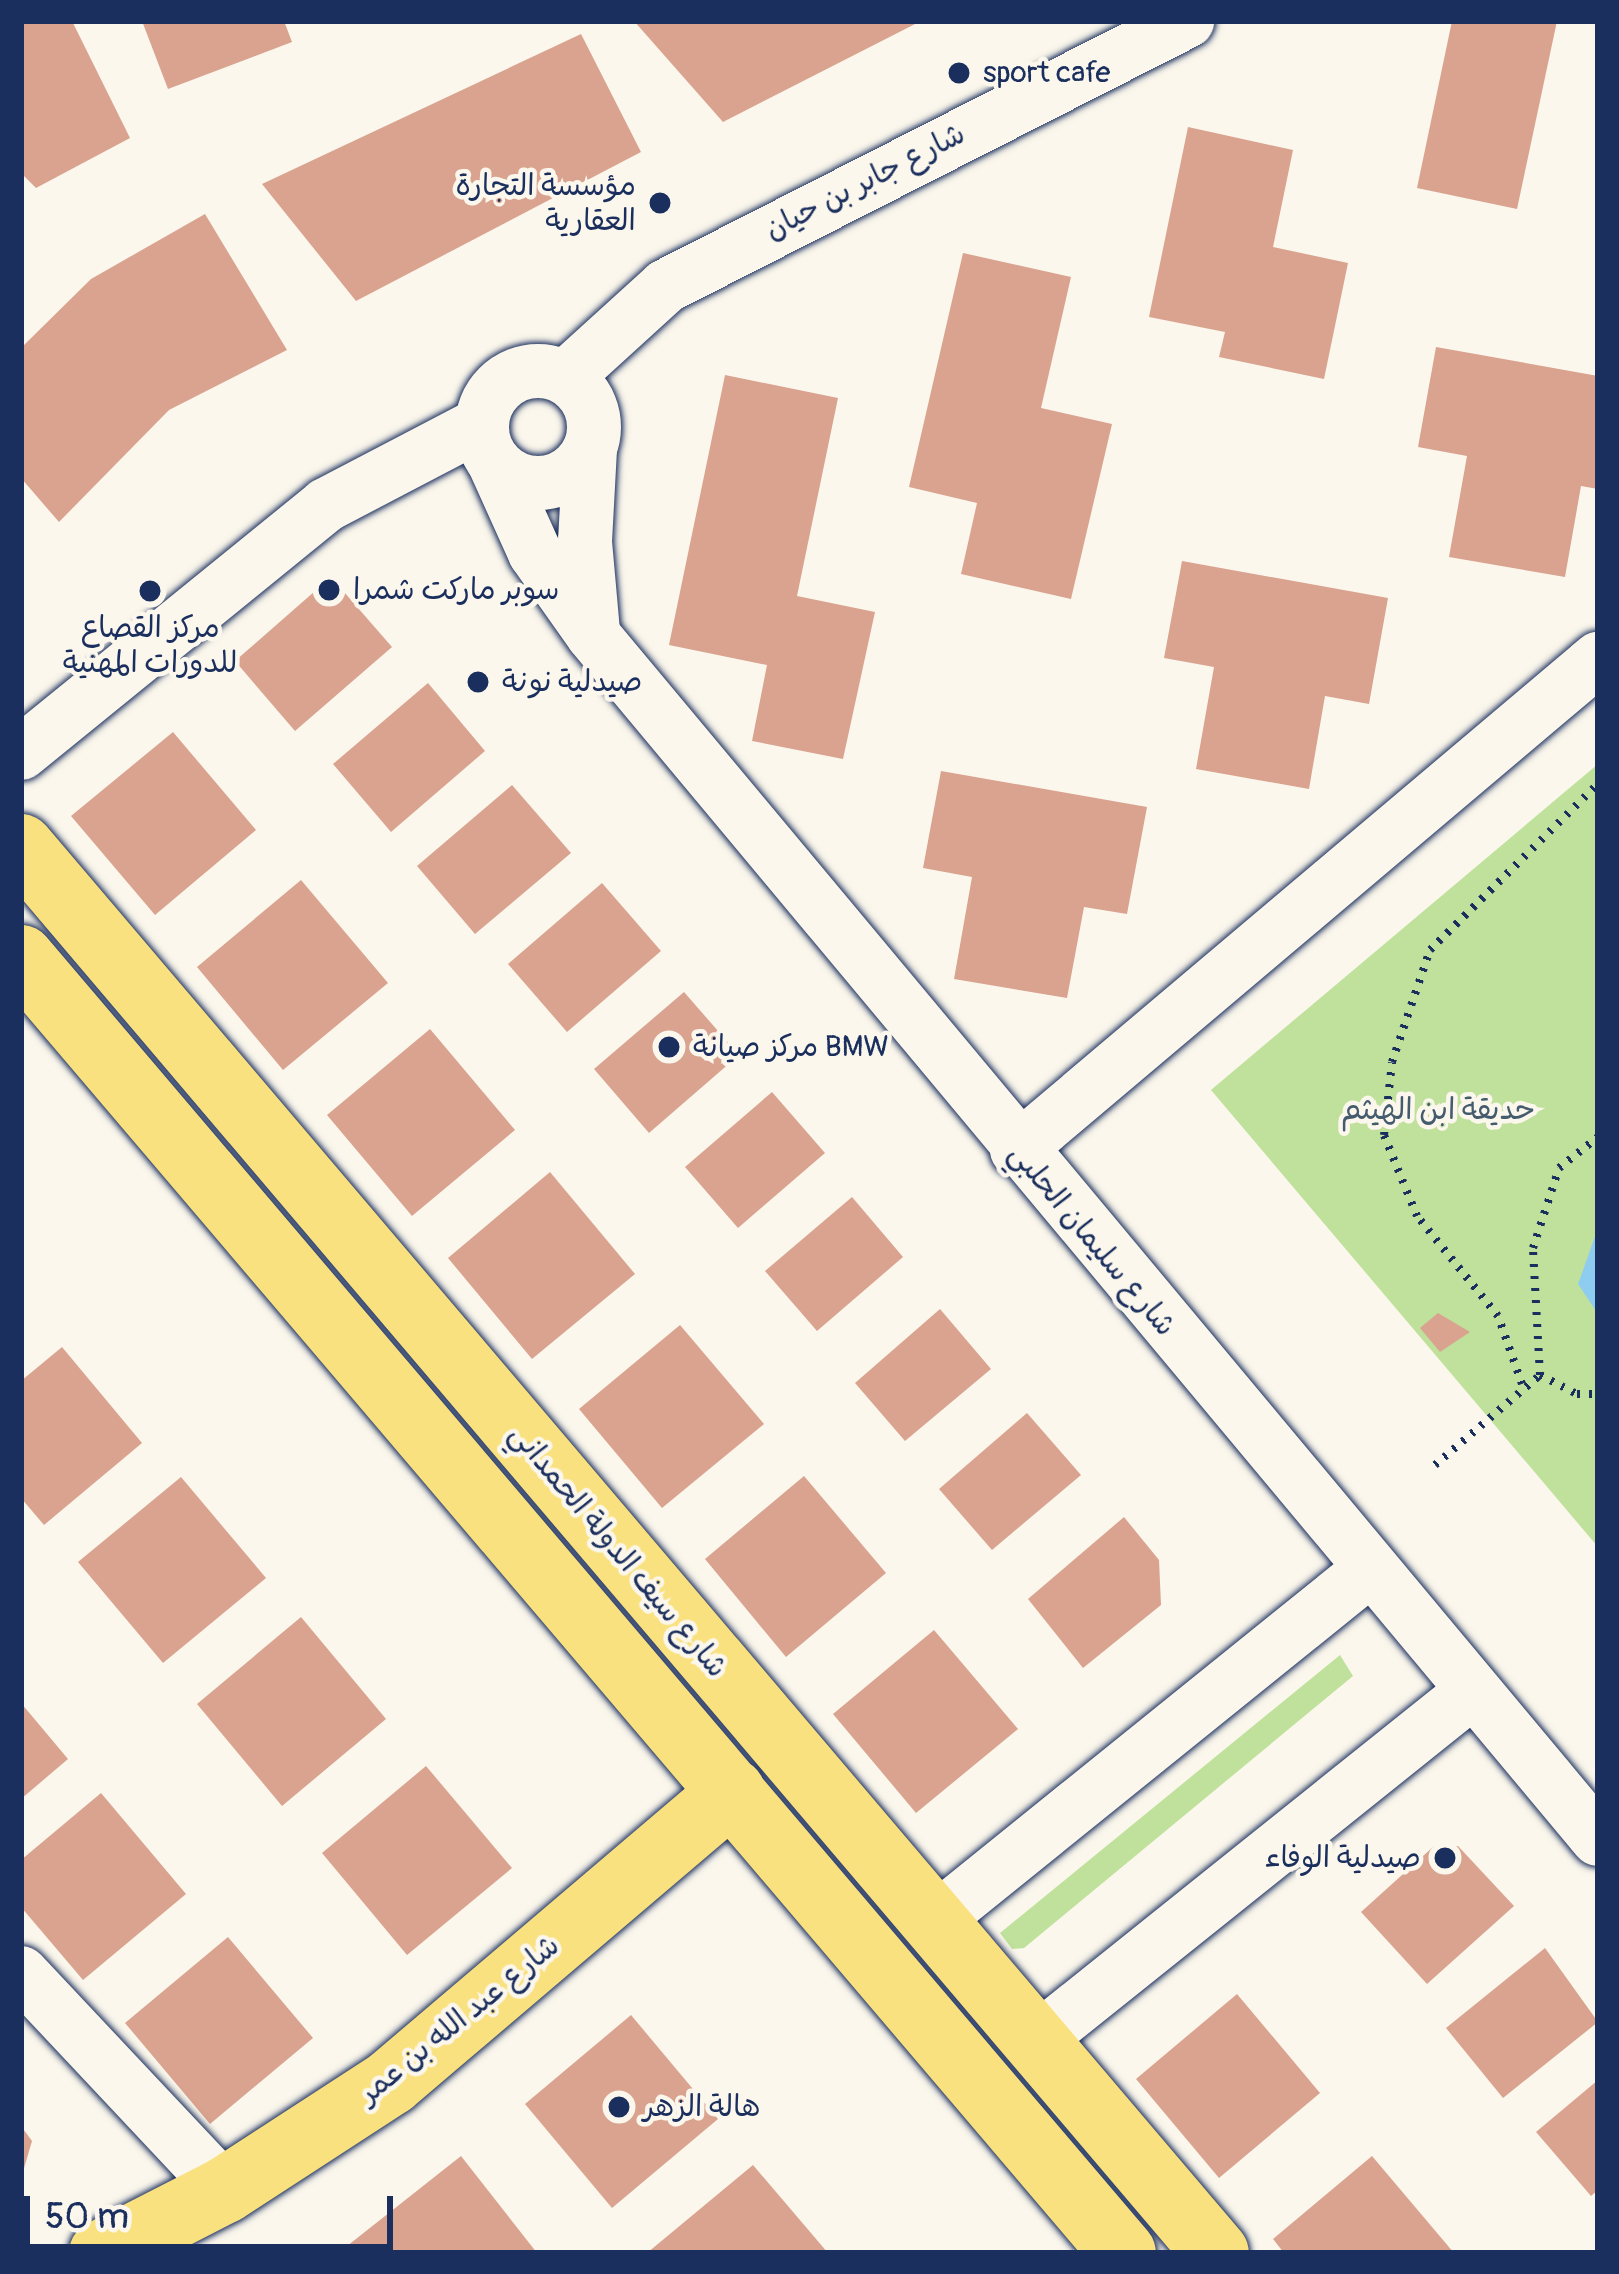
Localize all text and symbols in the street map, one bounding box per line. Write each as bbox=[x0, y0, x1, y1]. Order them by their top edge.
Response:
place label: sport cafe bbox=[983, 55, 1110, 91]
marker: sport cafe bbox=[946, 60, 972, 86]
street label: شارع جابر بن حيان bbox=[759, 116, 971, 248]
place label: مؤسسة التجارة العقارية bbox=[455, 168, 636, 238]
marker: مؤسسة التجارة العقارية bbox=[647, 190, 673, 216]
place label: سوبر ماركت شمرا bbox=[353, 572, 560, 608]
marker: سوبر ماركت شمرا bbox=[316, 577, 342, 603]
marker: مركز القصاع للدورات المهنية bbox=[137, 578, 163, 604]
place label: مركز القصاع للدورات المهنية bbox=[63, 610, 237, 680]
place label: صيدلية نونة bbox=[502, 664, 642, 700]
marker: صيدلية نونة bbox=[465, 669, 491, 695]
place label: مركز صيانة BMW bbox=[693, 1029, 889, 1065]
marker: مركز صيانة BMW bbox=[656, 1034, 682, 1060]
park label: حديقة ابن الهيثم bbox=[1341, 1092, 1535, 1128]
street label: شارع سليمان الحلبي bbox=[1001, 1136, 1183, 1344]
street label: شارع سيف الدولة الحمداني bbox=[501, 1417, 735, 1685]
place label: صيدلية الوفاء bbox=[1264, 1840, 1421, 1876]
marker: صيدلية الوفاء bbox=[1432, 1845, 1458, 1871]
street label: شارع عبد الله بن عمر bbox=[351, 1928, 567, 2112]
place label: هالة الزهر bbox=[643, 2089, 761, 2125]
marker: هالة الزهر bbox=[606, 2094, 632, 2120]
scale bar bbox=[30, 2172, 399, 2246]
text: 50 m bbox=[45, 2194, 129, 2239]

